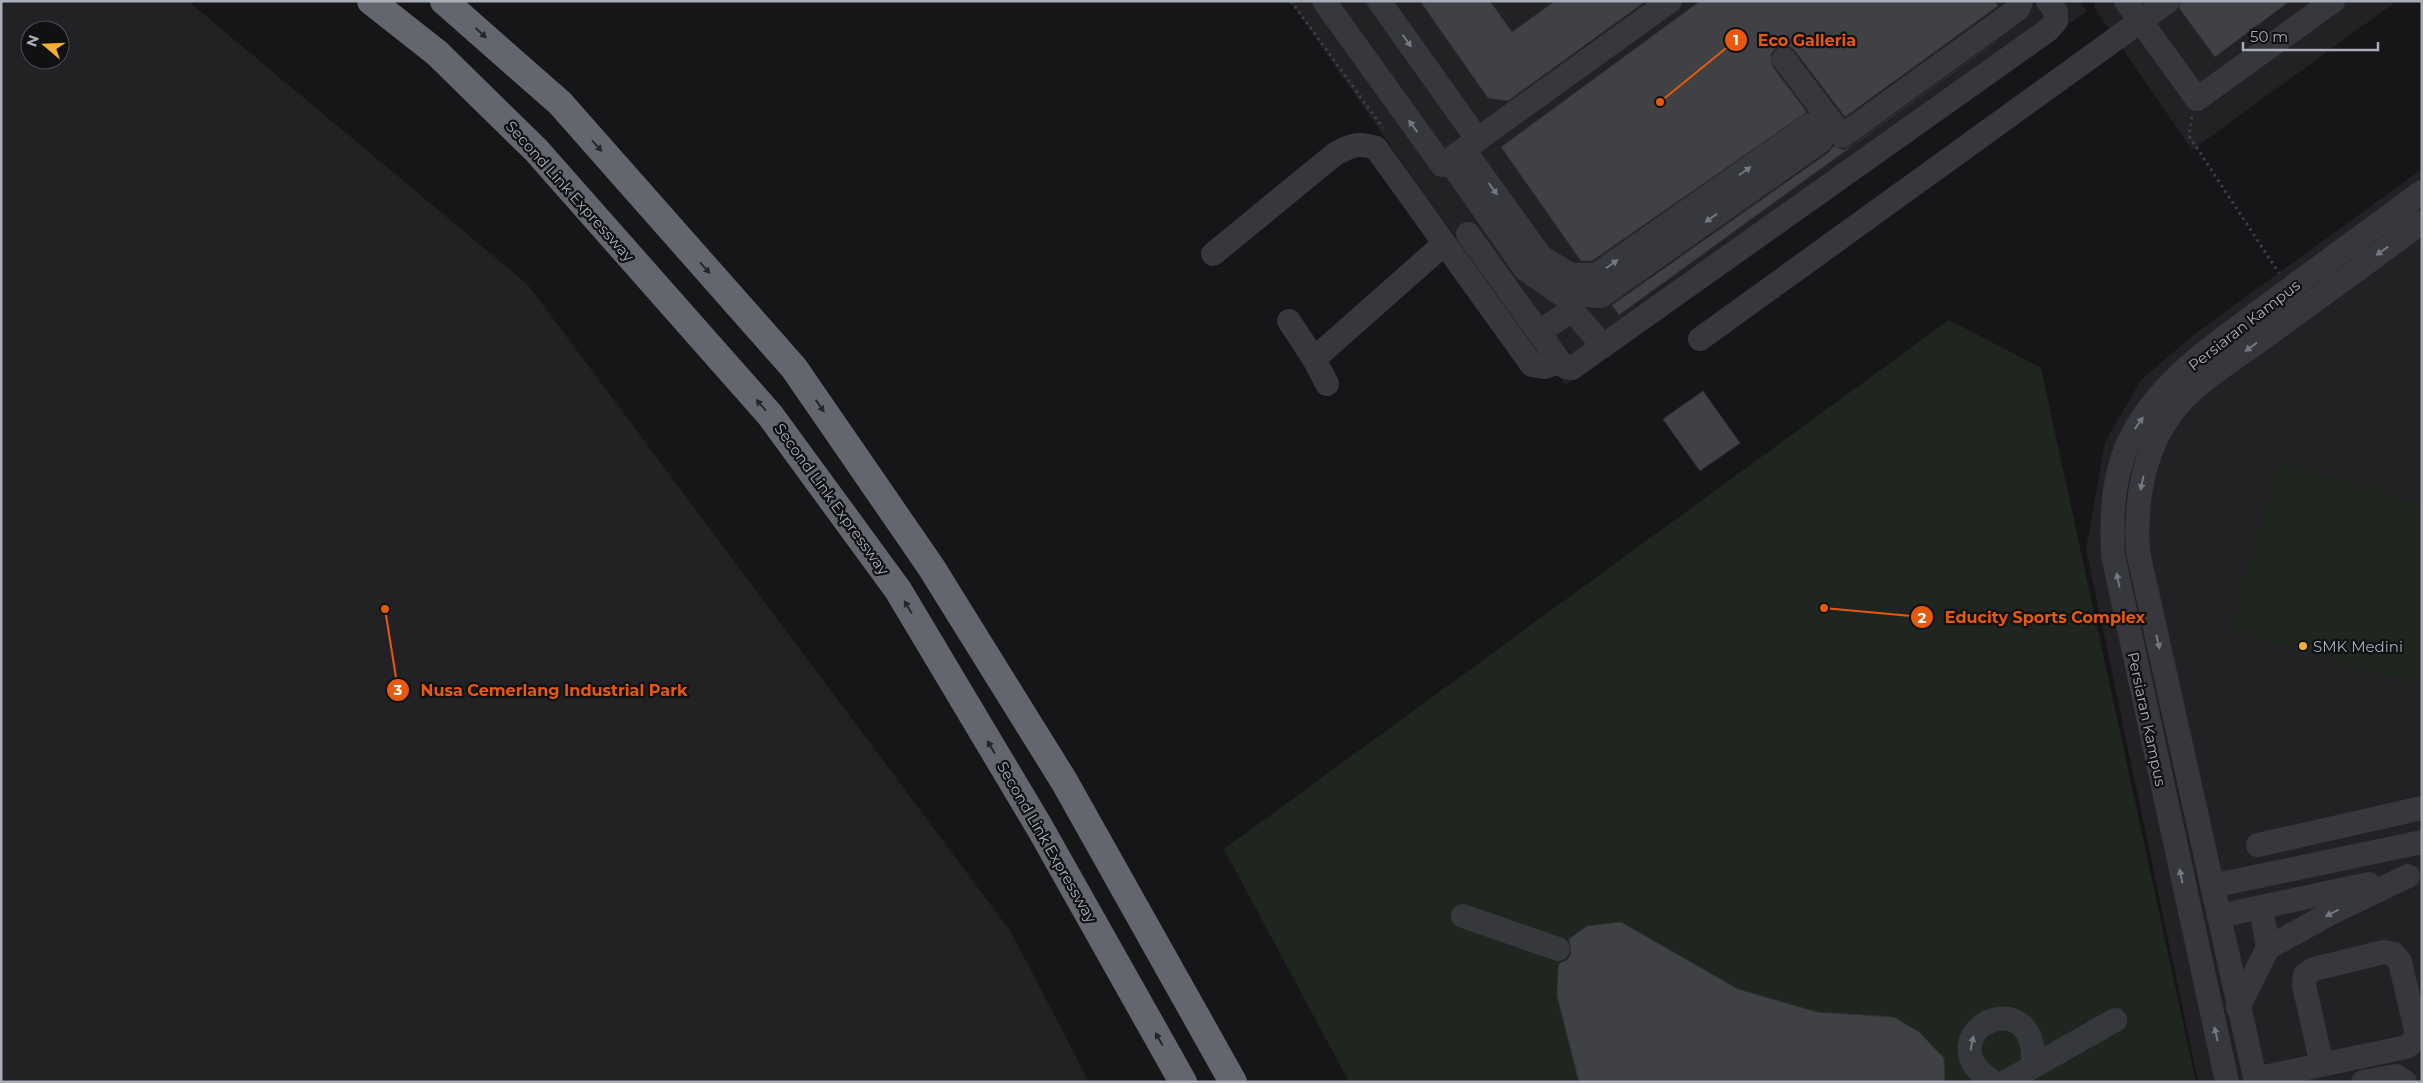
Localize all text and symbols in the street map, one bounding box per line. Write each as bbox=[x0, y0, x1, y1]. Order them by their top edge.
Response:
north arrow bbox=[20, 20, 70, 70]
scale bar bbox=[2243, 20, 2378, 52]
callout: Eco Galleria bbox=[1723, 25, 1867, 56]
one-way arrow bbox=[474, 27, 486, 39]
text: 50 m bbox=[2250, 27, 2288, 46]
text: 1 bbox=[1733, 30, 1739, 49]
text: Eco Galleria bbox=[1758, 31, 1856, 50]
text: N bbox=[22, 32, 43, 49]
one-way arrow bbox=[1402, 34, 1412, 48]
street label: Second Link Expressway bbox=[502, 117, 639, 266]
one-way arrow bbox=[1408, 120, 1419, 133]
one-way arrow bbox=[591, 140, 602, 152]
one-way arrow bbox=[1738, 165, 1751, 176]
one-way arrow bbox=[1487, 182, 1498, 195]
one-way arrow bbox=[1704, 213, 1718, 223]
one-way arrow bbox=[2375, 246, 2389, 256]
one-way arrow bbox=[1605, 259, 1619, 269]
one-way arrow bbox=[699, 261, 711, 273]
street label: Persiaran Kampus bbox=[2184, 275, 2304, 375]
one-way arrow bbox=[2244, 342, 2258, 352]
one-way arrow bbox=[756, 399, 767, 411]
one-way arrow bbox=[815, 399, 825, 413]
one-way arrow bbox=[2134, 416, 2144, 430]
street label: Second Link Expressway bbox=[770, 419, 894, 579]
one-way arrow bbox=[2138, 475, 2146, 490]
one-way arrow bbox=[2114, 572, 2122, 587]
one-way arrow bbox=[904, 600, 913, 613]
callout: Educity Sports Complex bbox=[1910, 602, 2155, 633]
text: 2 bbox=[1918, 608, 1927, 627]
text: Educity Sports Complex bbox=[1945, 608, 2146, 627]
one-way arrow bbox=[2154, 635, 2162, 651]
place label: SMK Medini bbox=[2313, 637, 2403, 656]
marker: SMK Medini bbox=[2297, 640, 2309, 652]
street label: Persiaran Kampus bbox=[2123, 650, 2171, 788]
callout: Nusa Cemerlang Industrial Park bbox=[386, 675, 698, 706]
text: 3 bbox=[393, 680, 403, 699]
text: Nusa Cemerlang Industrial Park bbox=[421, 681, 688, 700]
one-way arrow bbox=[987, 740, 996, 753]
street label: Second Link Expressway bbox=[993, 758, 1101, 927]
one-way arrow bbox=[2177, 868, 2185, 883]
one-way arrow bbox=[2325, 909, 2339, 917]
one-way arrow bbox=[2212, 1027, 2220, 1042]
one-way arrow bbox=[1155, 1032, 1163, 1047]
one-way arrow bbox=[1968, 1035, 1976, 1050]

